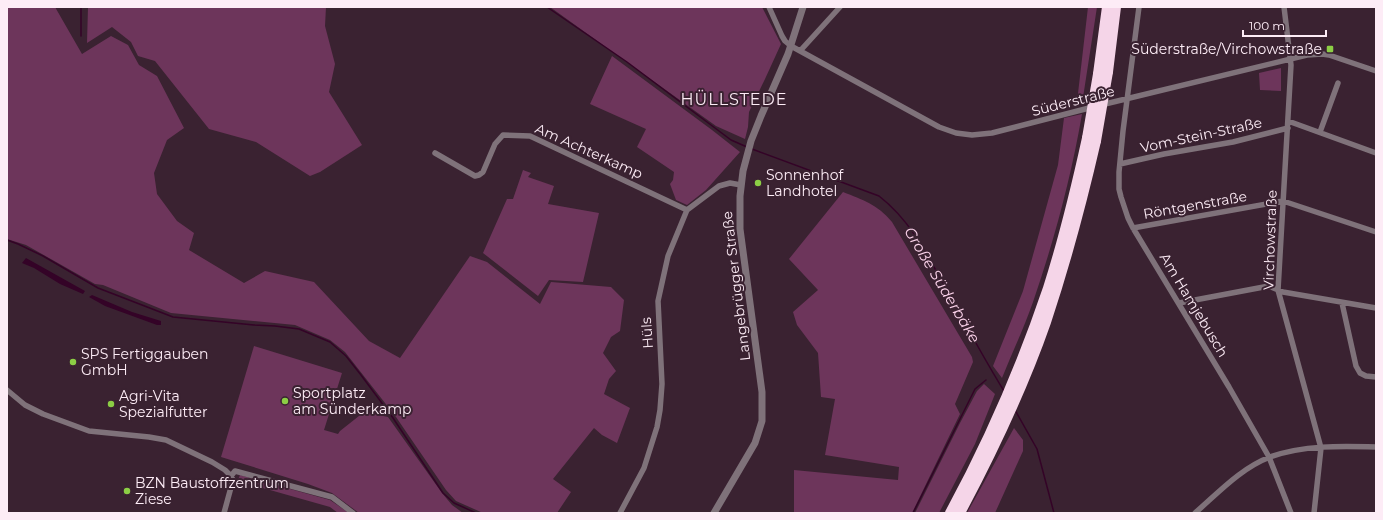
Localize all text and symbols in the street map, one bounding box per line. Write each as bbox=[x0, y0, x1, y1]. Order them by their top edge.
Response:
scale bar bbox=[1243, 12, 1326, 38]
text: 100 m bbox=[1249, 18, 1285, 33]
place label: Süderstraße/Virchowstraße bbox=[1131, 40, 1322, 58]
marker: Süderstraße/Virchowstraße bbox=[1325, 44, 1335, 54]
street label: Süderstraße bbox=[1029, 82, 1117, 120]
district label: HÜLLSTEDE bbox=[681, 89, 787, 109]
street label: Vom-Stein-Straße bbox=[1138, 113, 1264, 157]
street label: Am Achterkamp bbox=[532, 119, 646, 183]
place label: Sonnenhof Landhotel bbox=[766, 166, 844, 200]
marker: Sonnenhof Landhotel bbox=[753, 178, 763, 188]
street label: Röntgenstraße bbox=[1142, 187, 1248, 223]
street label: Virchowstraße bbox=[1259, 190, 1281, 290]
street label: Langebrügger Straße bbox=[718, 210, 754, 362]
water label: Große Süderbäke bbox=[900, 223, 985, 346]
street label: Am Hamjebusch bbox=[1156, 250, 1232, 360]
street label: Hüls bbox=[637, 317, 657, 349]
place label: SPS Fertiggauben GmbH bbox=[81, 345, 209, 379]
marker: SPS Fertiggauben GmbH bbox=[68, 357, 78, 367]
place label: Sportplatz am Sünderkamp bbox=[293, 384, 412, 418]
place label: Agri-Vita Spezialfutter bbox=[119, 387, 208, 421]
marker: Sportplatz am Sünderkamp bbox=[280, 396, 290, 406]
marker: Agri-Vita Spezialfutter bbox=[106, 399, 116, 409]
place label: BZN Baustoffzentrum Ziese bbox=[135, 474, 289, 508]
marker: BZN Baustoffzentrum Ziese bbox=[122, 486, 132, 496]

